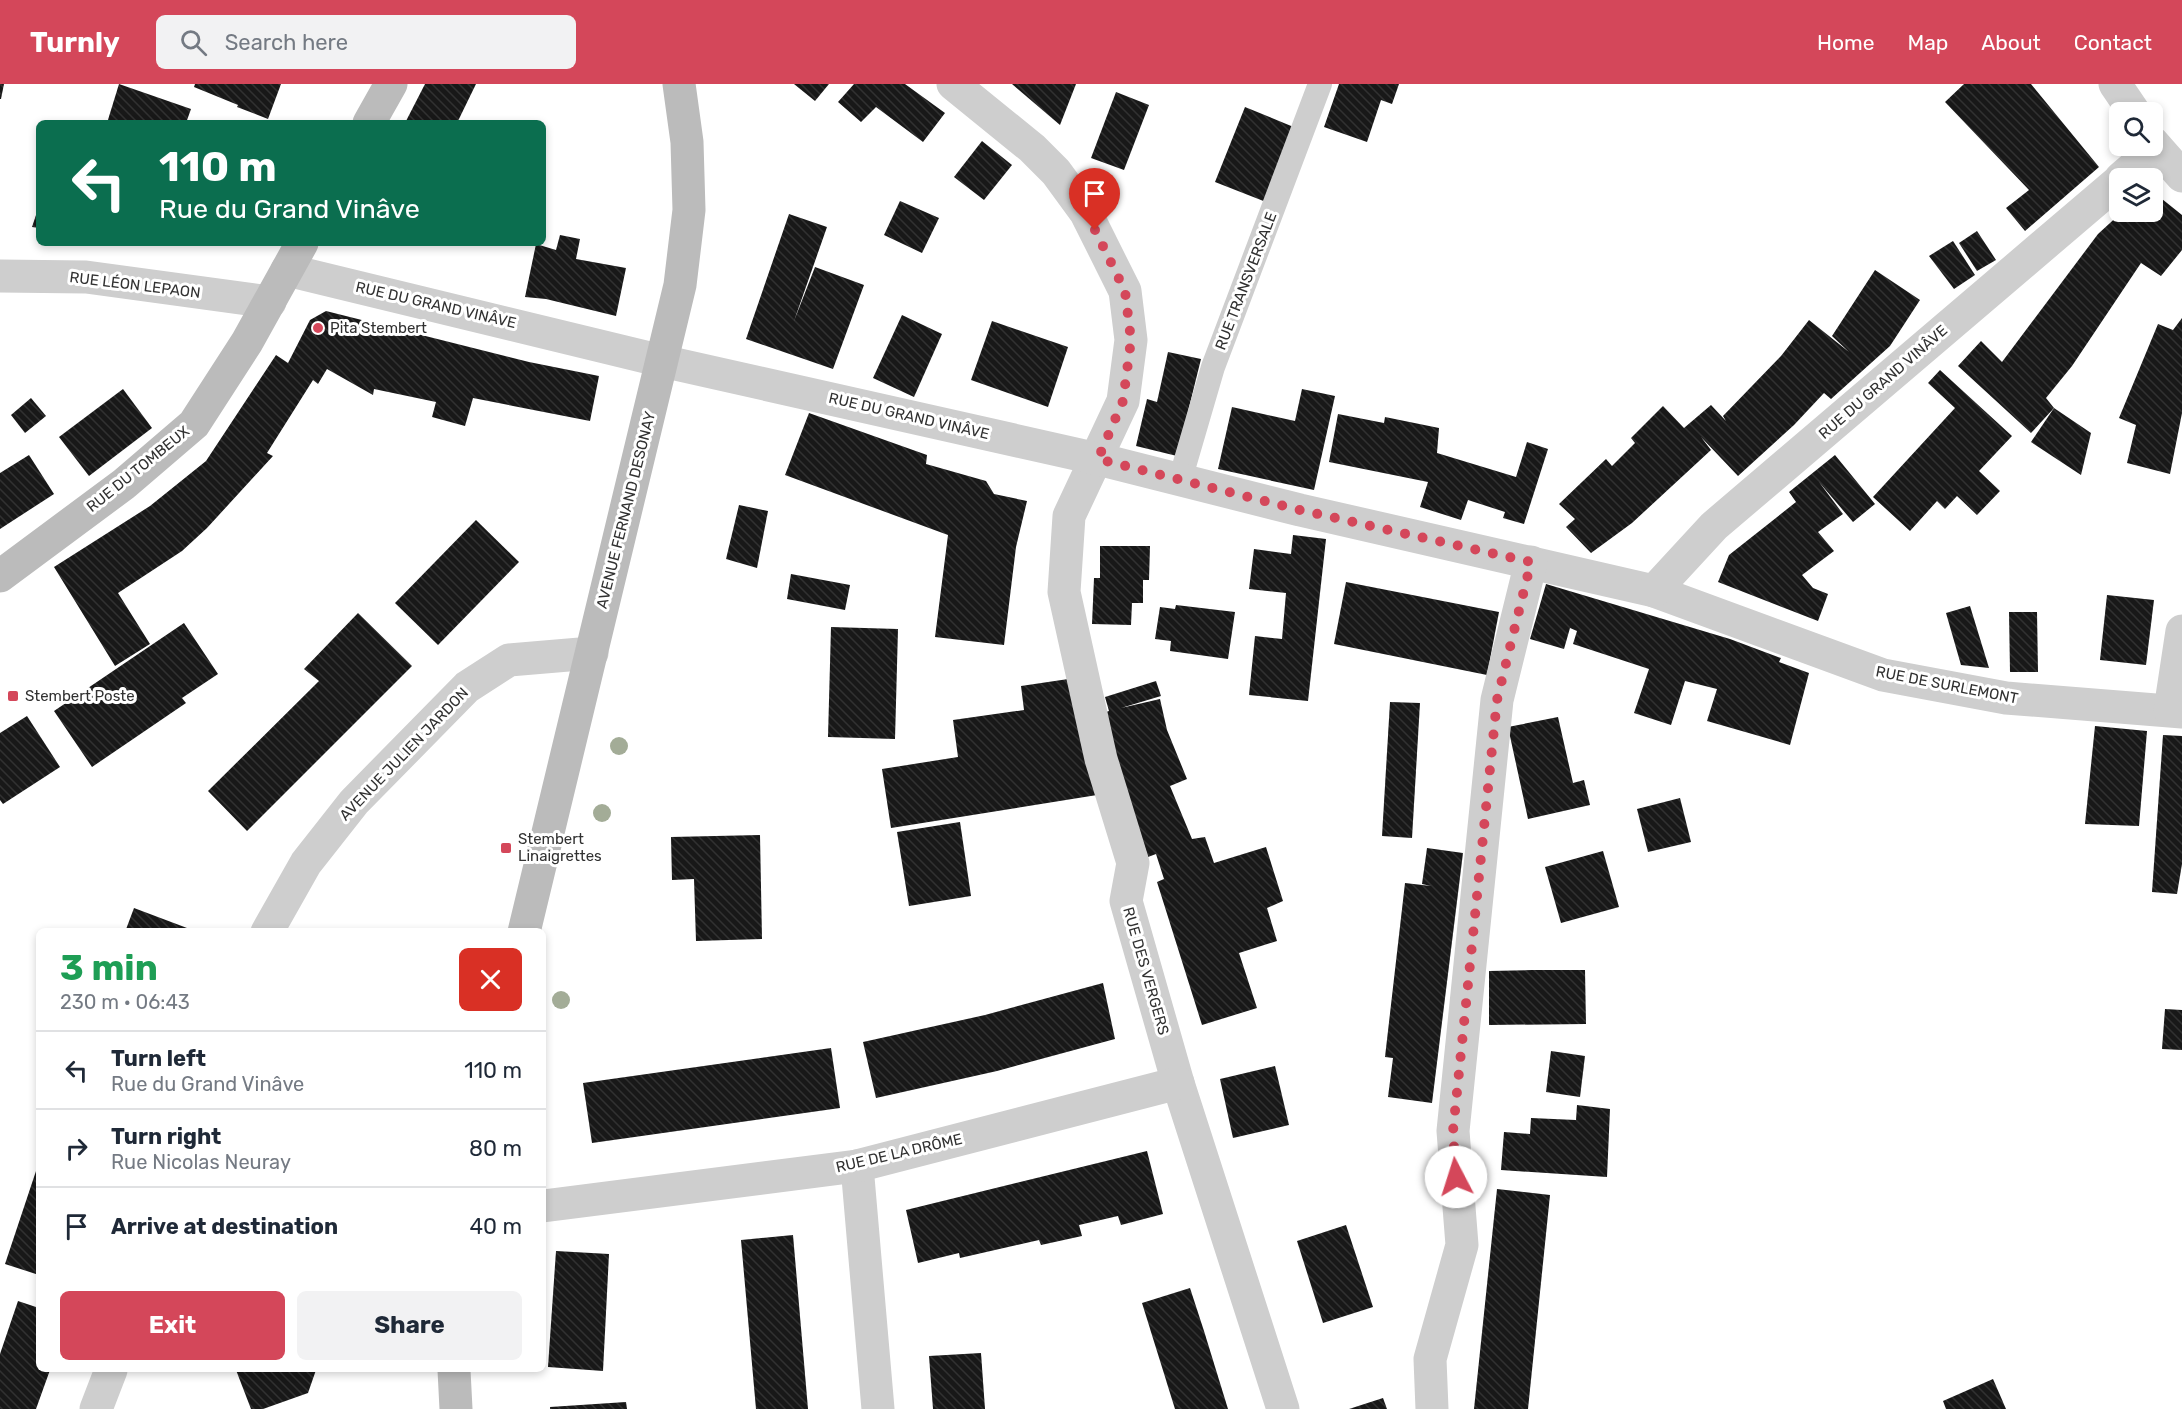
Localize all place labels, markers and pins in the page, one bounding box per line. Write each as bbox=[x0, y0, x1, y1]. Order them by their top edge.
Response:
pin bbox=[1069, 168, 1120, 230]
place label: Pita Stembert bbox=[330, 319, 427, 337]
marker: Pita Stembert bbox=[311, 321, 325, 335]
place label: Stembert Poste bbox=[25, 687, 135, 705]
marker: Stembert Poste bbox=[6, 689, 20, 703]
place label: Stembert Linaigrettes bbox=[518, 830, 602, 865]
marker: Stembert Linaigrettes bbox=[499, 841, 513, 855]

